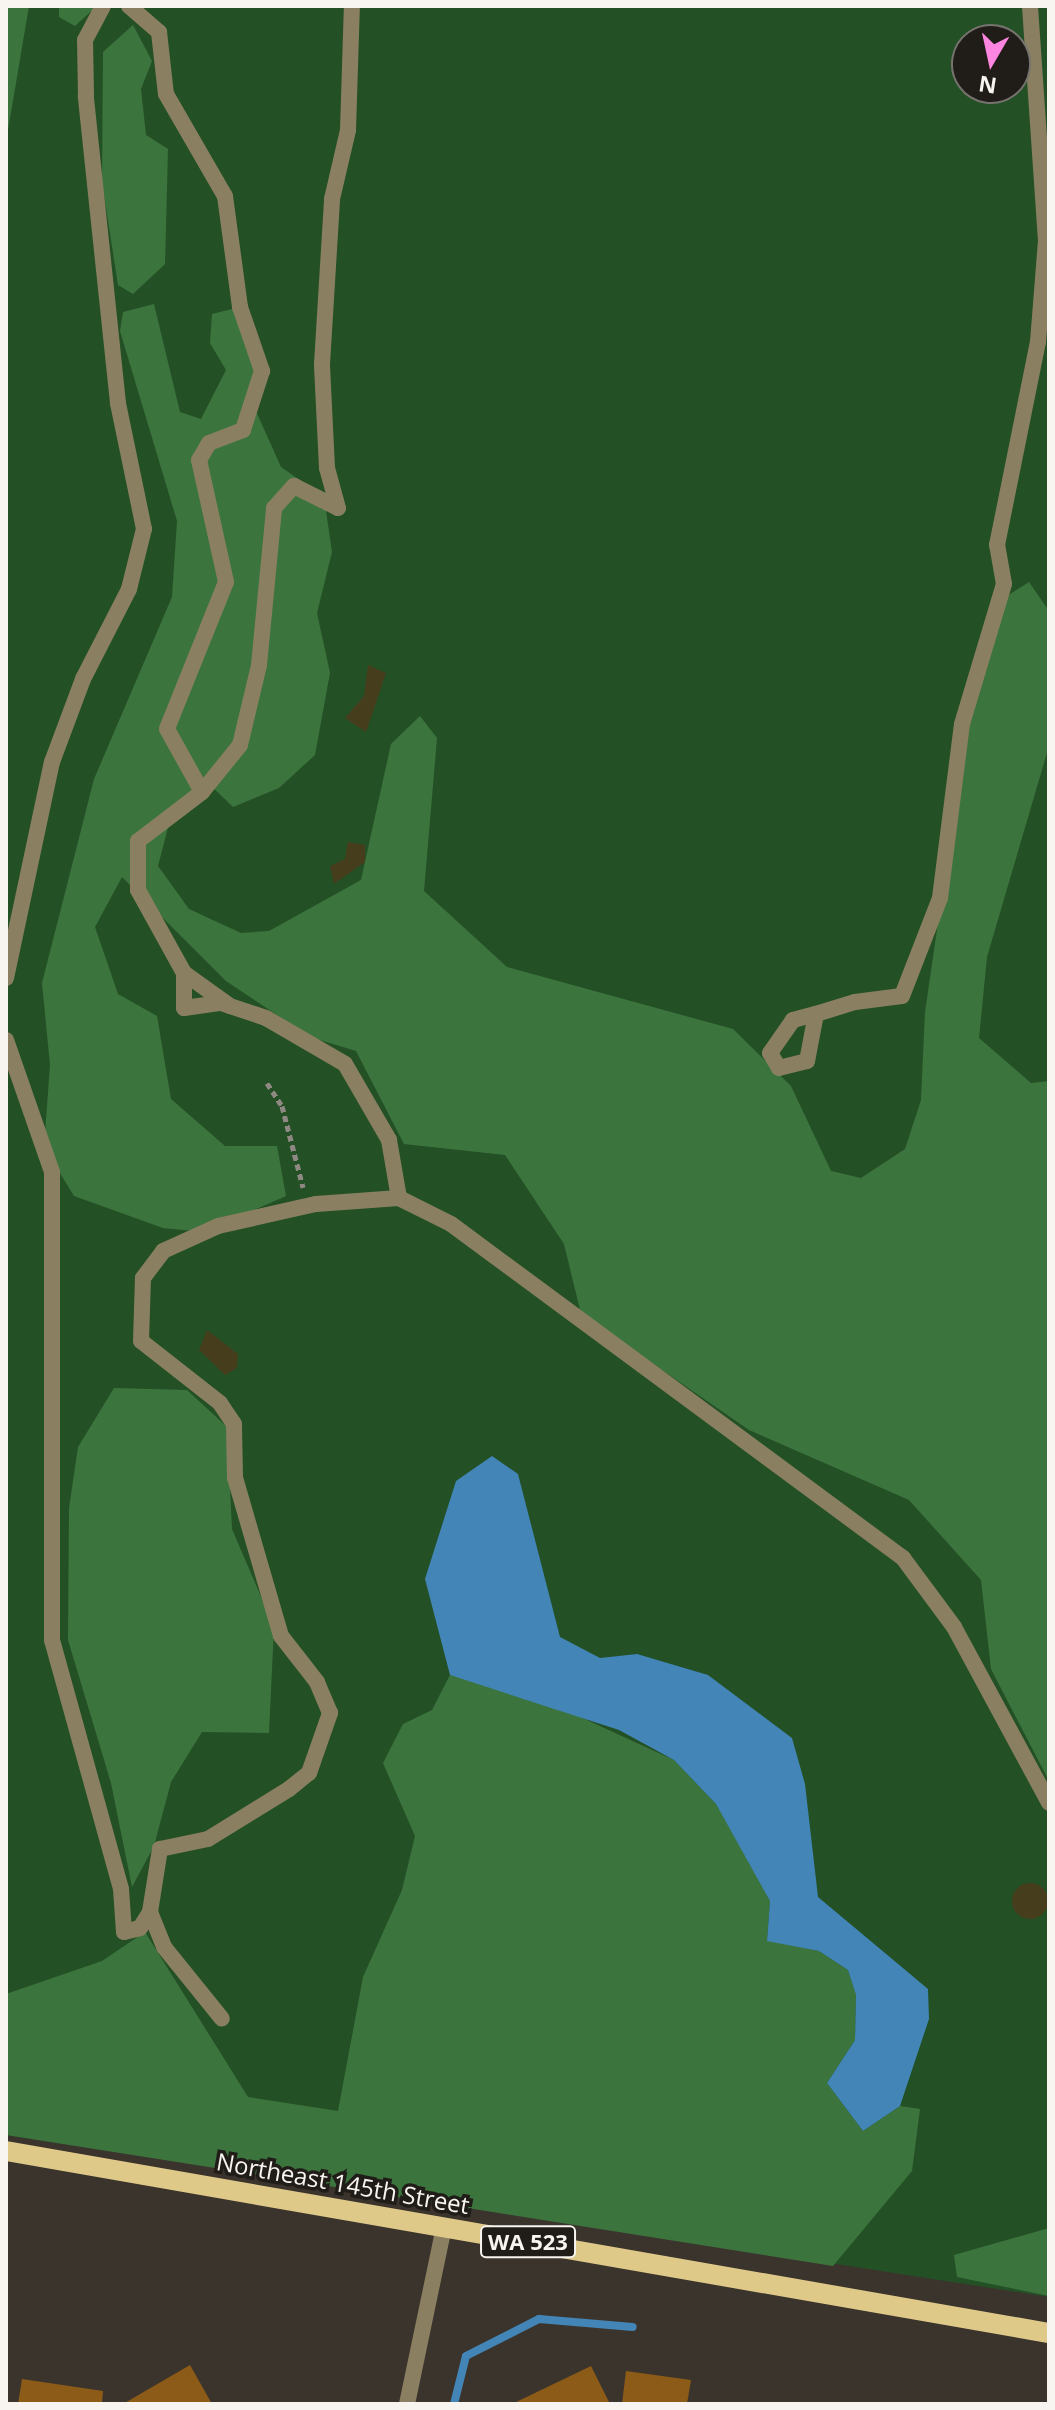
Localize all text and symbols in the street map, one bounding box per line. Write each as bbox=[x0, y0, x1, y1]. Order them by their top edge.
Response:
north arrow bbox=[951, 24, 1031, 104]
text: N bbox=[976, 70, 999, 102]
street label: Northeast 145th Street bbox=[214, 2147, 472, 2219]
road number: WA 523 bbox=[480, 2224, 576, 2260]

